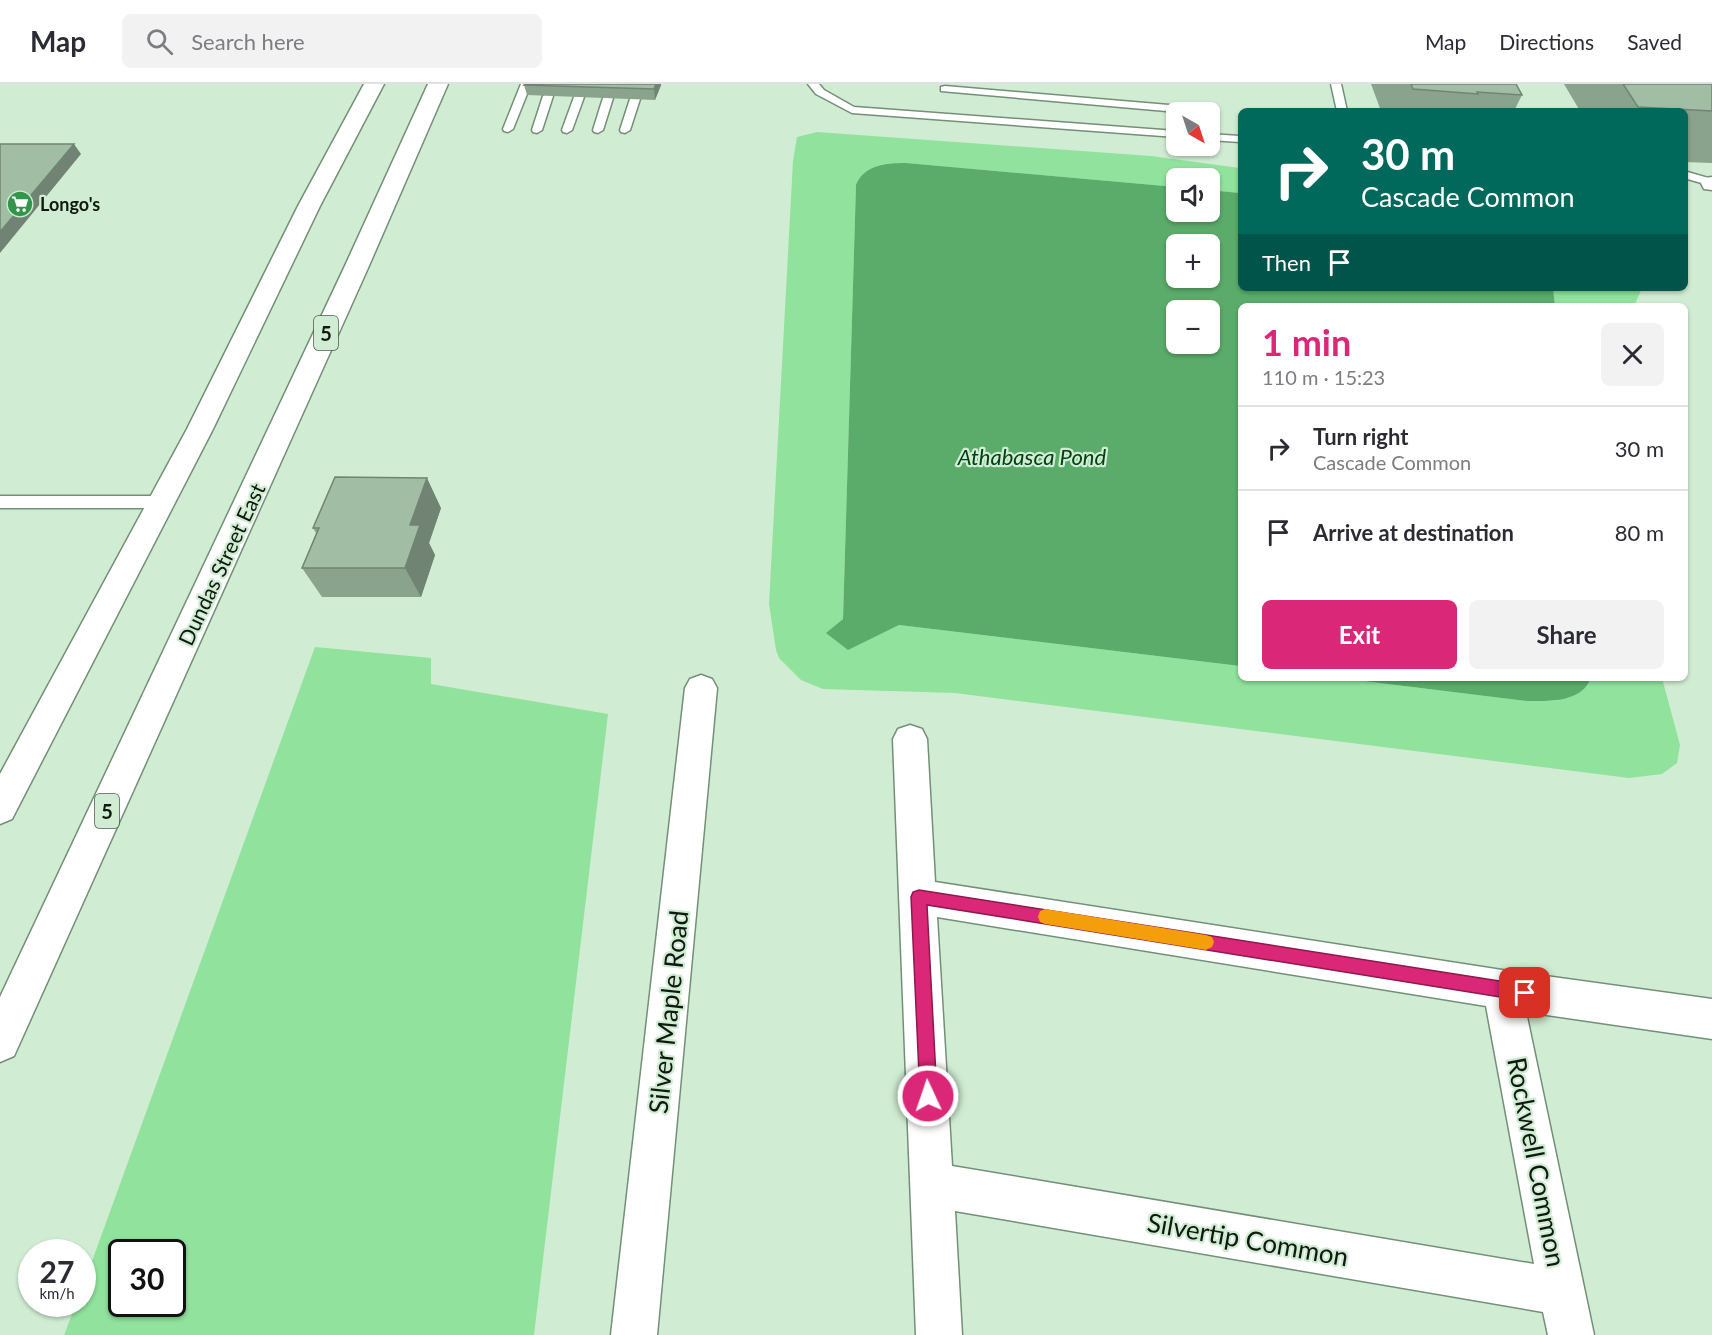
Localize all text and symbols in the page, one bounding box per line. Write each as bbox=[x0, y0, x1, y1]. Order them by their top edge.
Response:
search box bbox=[122, 14, 542, 68]
text: Map bbox=[30, 24, 86, 58]
icon: search bbox=[143, 25, 176, 58]
text: Search here bbox=[191, 28, 305, 55]
text: Map bbox=[1425, 29, 1466, 54]
text: Directions bbox=[1499, 29, 1594, 54]
text: Saved bbox=[1627, 29, 1682, 54]
north arrow bbox=[1166, 102, 1220, 156]
map controls bbox=[1166, 102, 1220, 354]
text: 30 m bbox=[1361, 129, 1455, 179]
icon: right bbox=[1262, 132, 1340, 210]
button: sound bbox=[1166, 168, 1220, 222]
text: Cascade Common bbox=[1361, 180, 1575, 213]
supermarket icon: Longo's bbox=[5, 189, 35, 219]
place label: Longo's bbox=[40, 193, 100, 215]
button: + bbox=[1166, 234, 1220, 288]
icon: arrive bbox=[1323, 246, 1356, 279]
text: Then bbox=[1262, 249, 1311, 276]
button: − bbox=[1166, 300, 1220, 354]
road number: 5 bbox=[314, 316, 338, 350]
text: 1 min bbox=[1262, 320, 1351, 364]
button: close bbox=[1601, 323, 1664, 386]
text: 110 m · 15:23 bbox=[1262, 365, 1385, 389]
text: Turn right bbox=[1313, 423, 1408, 450]
icon: right bbox=[1262, 432, 1295, 465]
text: 30 m bbox=[1615, 435, 1664, 462]
water label: Athabasca Pond bbox=[957, 443, 1107, 470]
text: Cascade Common bbox=[1313, 450, 1471, 474]
street label: Dundas Street East bbox=[173, 479, 270, 649]
icon: arrive bbox=[1262, 516, 1295, 549]
text: Arrive at destination bbox=[1313, 519, 1514, 546]
text: 80 m bbox=[1615, 519, 1664, 546]
button: Exit bbox=[1262, 600, 1457, 669]
button: Share bbox=[1469, 600, 1664, 669]
road number: 5 bbox=[95, 794, 119, 828]
street label: Silver Maple Road bbox=[641, 909, 695, 1115]
pin bbox=[1499, 967, 1550, 1018]
icon: arrive bbox=[1508, 976, 1541, 1009]
street label: Rockwell Common bbox=[1501, 1055, 1573, 1269]
position arrow bbox=[896, 1064, 960, 1128]
street label: Silvertip Common bbox=[1145, 1206, 1351, 1272]
speed limit sign: 30 bbox=[108, 1239, 186, 1317]
text: 27 bbox=[40, 1253, 74, 1289]
text: km/h bbox=[39, 1284, 75, 1302]

